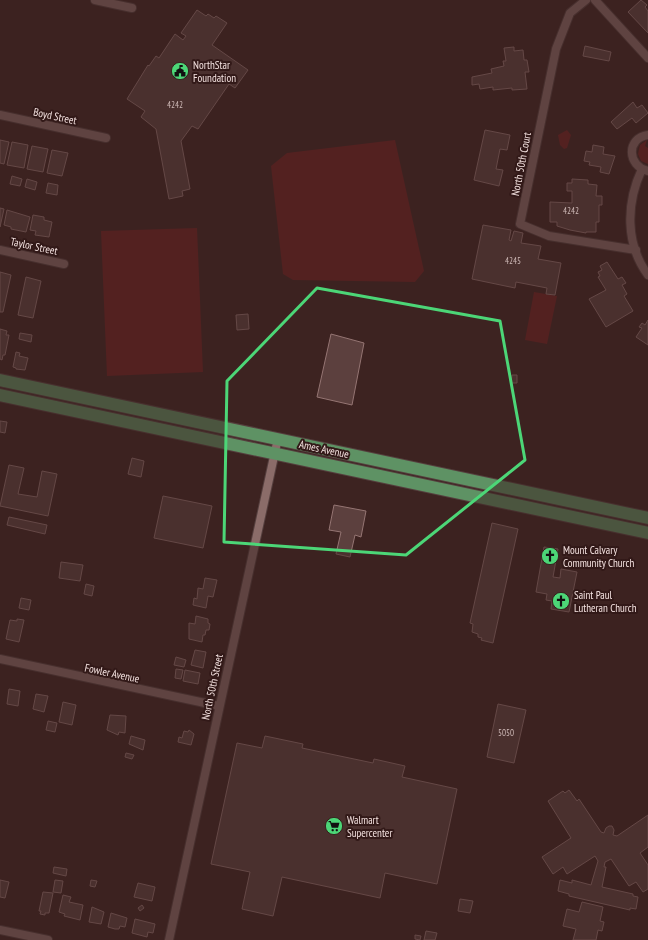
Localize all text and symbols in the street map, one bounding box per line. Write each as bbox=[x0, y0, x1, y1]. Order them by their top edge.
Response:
place label: NorthStar Foundation bbox=[193, 58, 236, 85]
public building icon: NorthStar Foundation bbox=[170, 61, 190, 81]
house number: 4242 bbox=[167, 99, 183, 110]
street label: Boyd Street bbox=[32, 105, 78, 127]
street label: North 50th Court bbox=[508, 131, 534, 197]
house number: 4242 bbox=[563, 205, 579, 216]
street label: Taylor Street bbox=[9, 234, 59, 258]
house number: 4245 bbox=[505, 255, 521, 266]
street label: Ames Avenue bbox=[298, 437, 351, 461]
place label: Mount Calvary Community Church bbox=[563, 543, 634, 570]
church icon: Mount Calvary Community Church bbox=[540, 546, 560, 566]
place label: Saint Paul Lutheran Church bbox=[574, 588, 637, 615]
church icon: Saint Paul Lutheran Church bbox=[551, 591, 571, 611]
street label: North 50th Street bbox=[198, 653, 226, 721]
street label: Fowler Avenue bbox=[83, 660, 141, 686]
house number: 5050 bbox=[498, 727, 514, 738]
place label: Walmart Supercenter bbox=[347, 813, 392, 840]
supermarket icon: Walmart Supercenter bbox=[324, 816, 344, 836]

